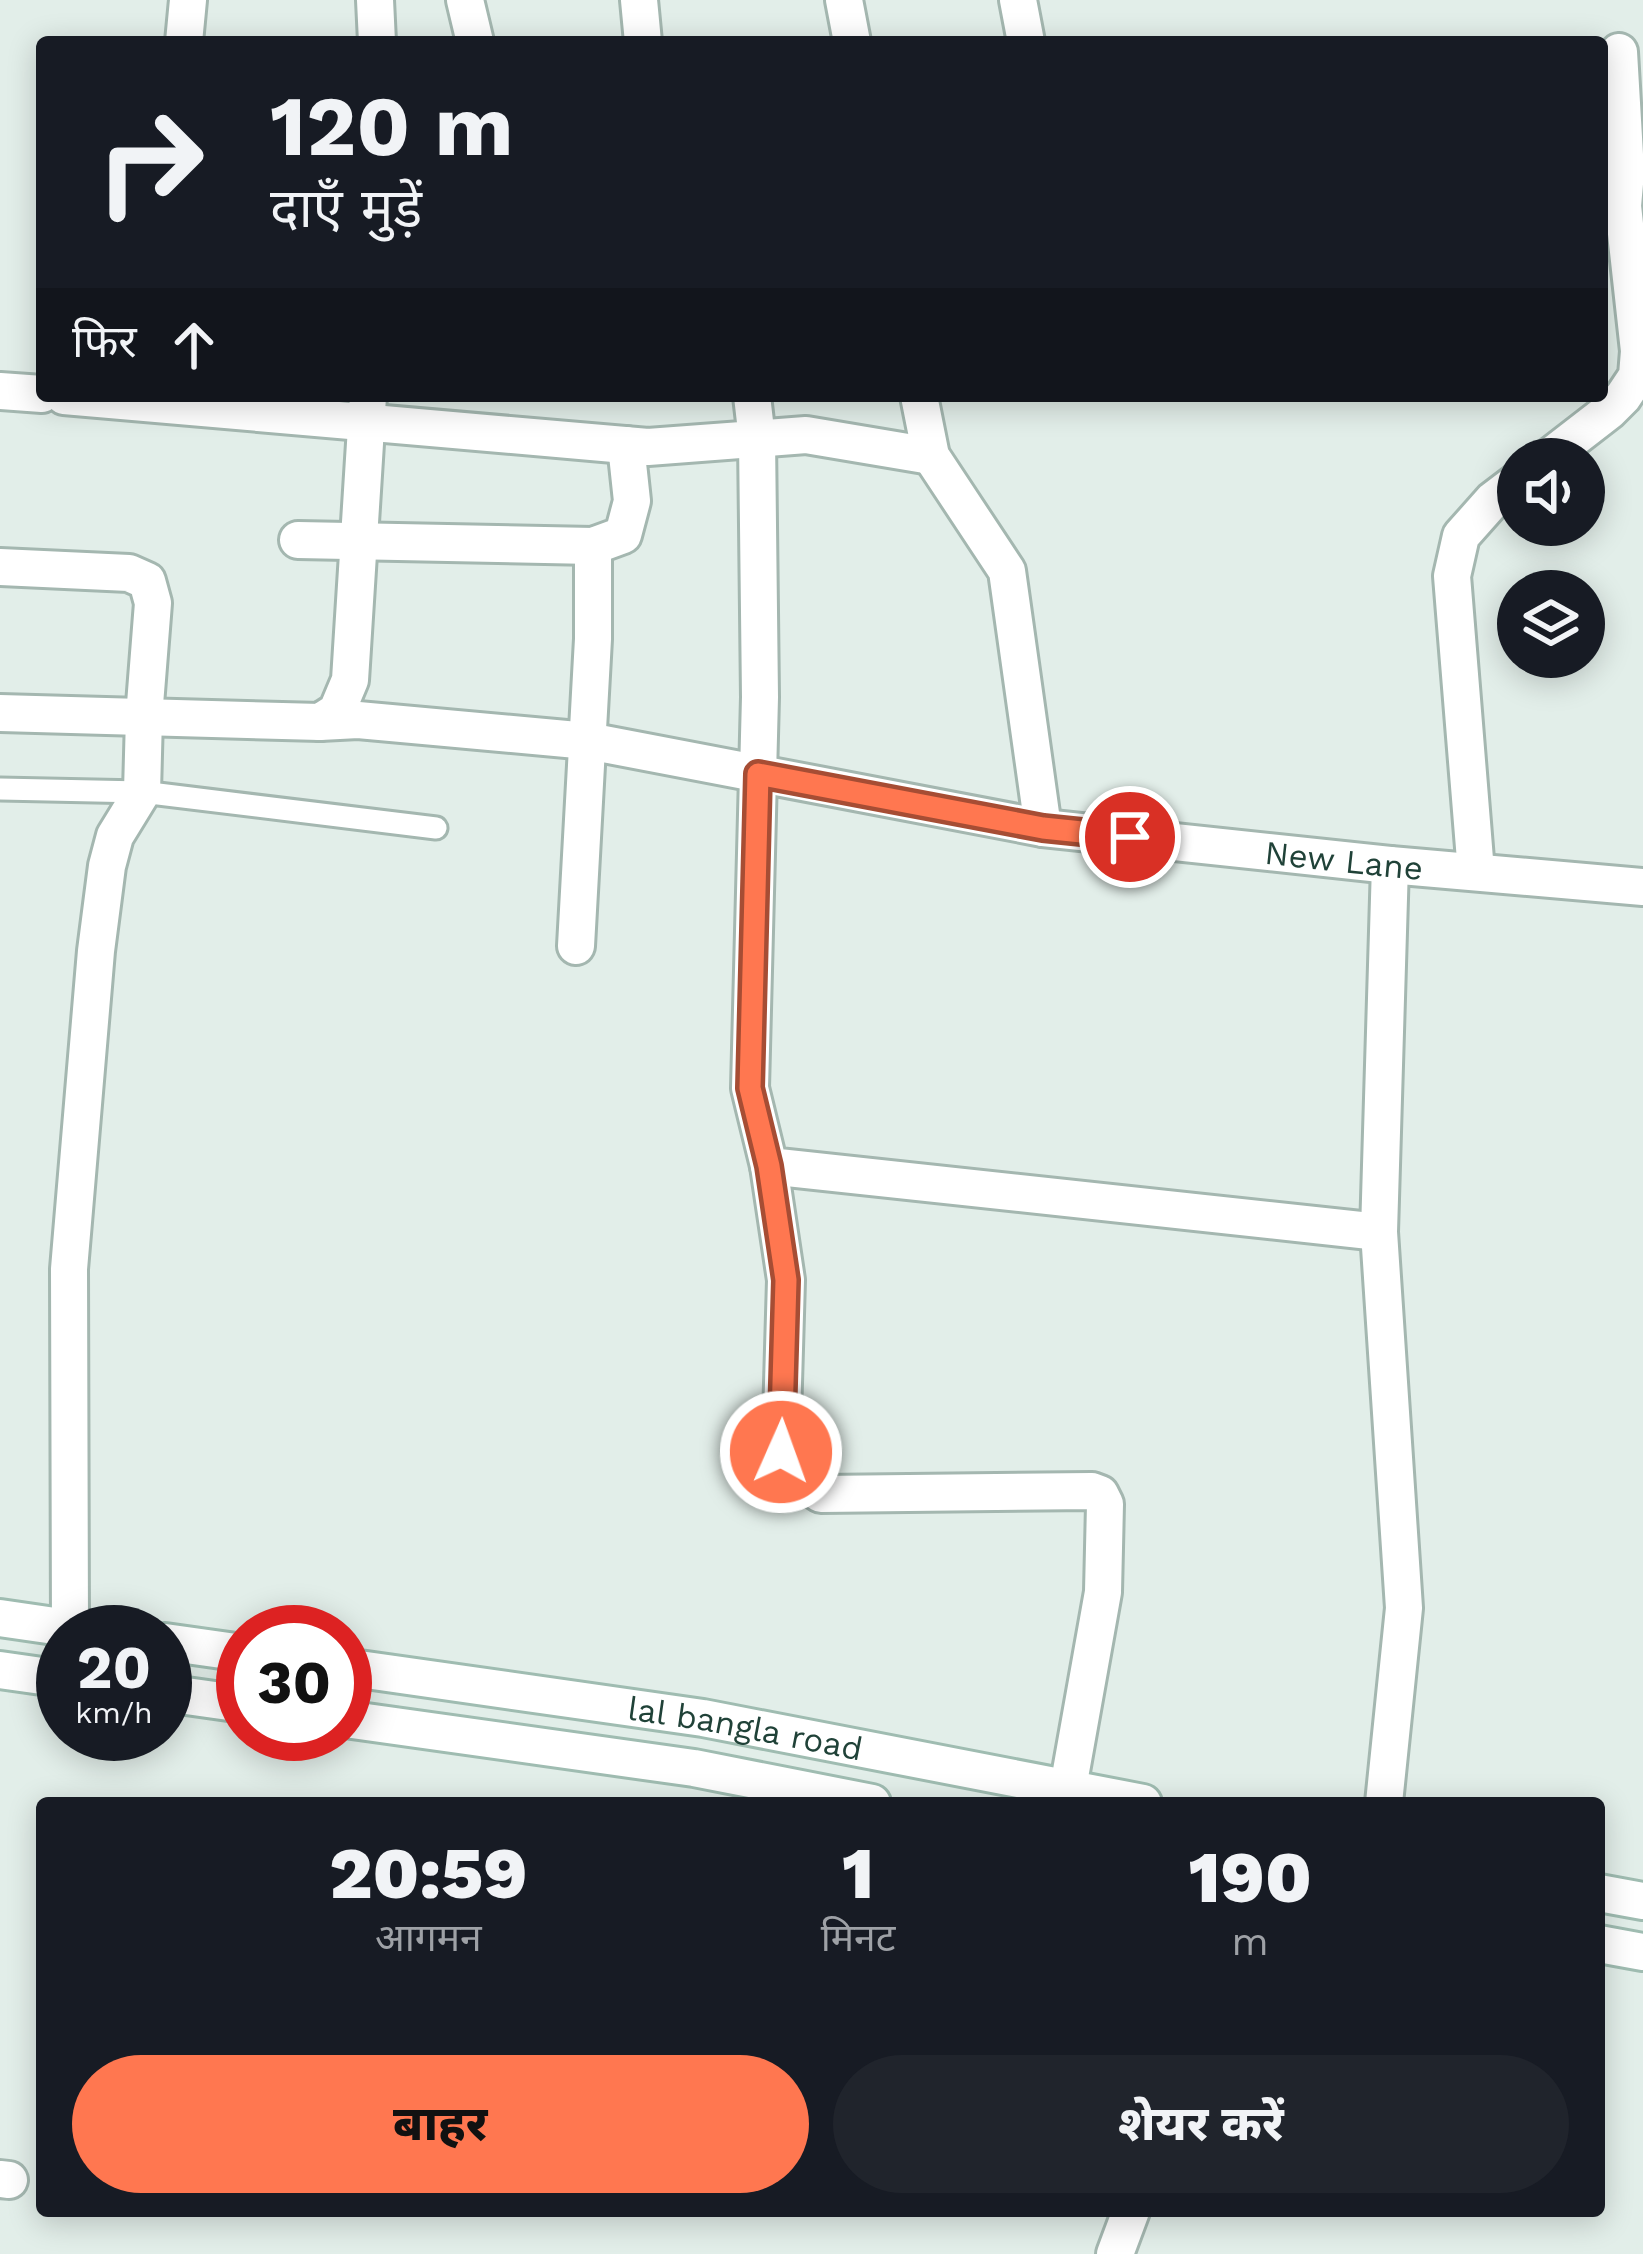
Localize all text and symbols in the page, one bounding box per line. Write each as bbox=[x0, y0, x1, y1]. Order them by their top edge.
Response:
text: 120 m bbox=[270, 77, 513, 175]
icon: right bbox=[72, 84, 228, 240]
text: दाएँ मुड़ें bbox=[270, 177, 422, 240]
icon: ahead bbox=[161, 312, 227, 378]
text: फिर bbox=[72, 315, 137, 368]
map controls bbox=[1497, 438, 1605, 678]
button: sound bbox=[1497, 438, 1605, 546]
button: layers bbox=[1497, 570, 1605, 678]
pin bbox=[1079, 786, 1181, 888]
icon: arrive bbox=[1097, 804, 1163, 870]
street label: New Lane bbox=[1263, 832, 1425, 887]
position arrow bbox=[718, 1389, 844, 1515]
speed limit sign: 30 bbox=[216, 1605, 372, 1761]
text: 20 bbox=[77, 1632, 151, 1703]
street label: lal bangla road bbox=[625, 1688, 866, 1768]
text: km/h bbox=[75, 1695, 153, 1730]
text: 20:59 bbox=[329, 1831, 528, 1915]
text: 1 bbox=[842, 1831, 874, 1915]
text: 190 bbox=[1188, 1835, 1312, 1919]
text: आगमन bbox=[375, 1915, 482, 1960]
text: मिनट bbox=[821, 1915, 895, 1960]
text: m bbox=[1232, 1919, 1269, 1964]
button: बाहर bbox=[72, 2055, 809, 2193]
button: शेयर करें bbox=[833, 2055, 1569, 2193]

